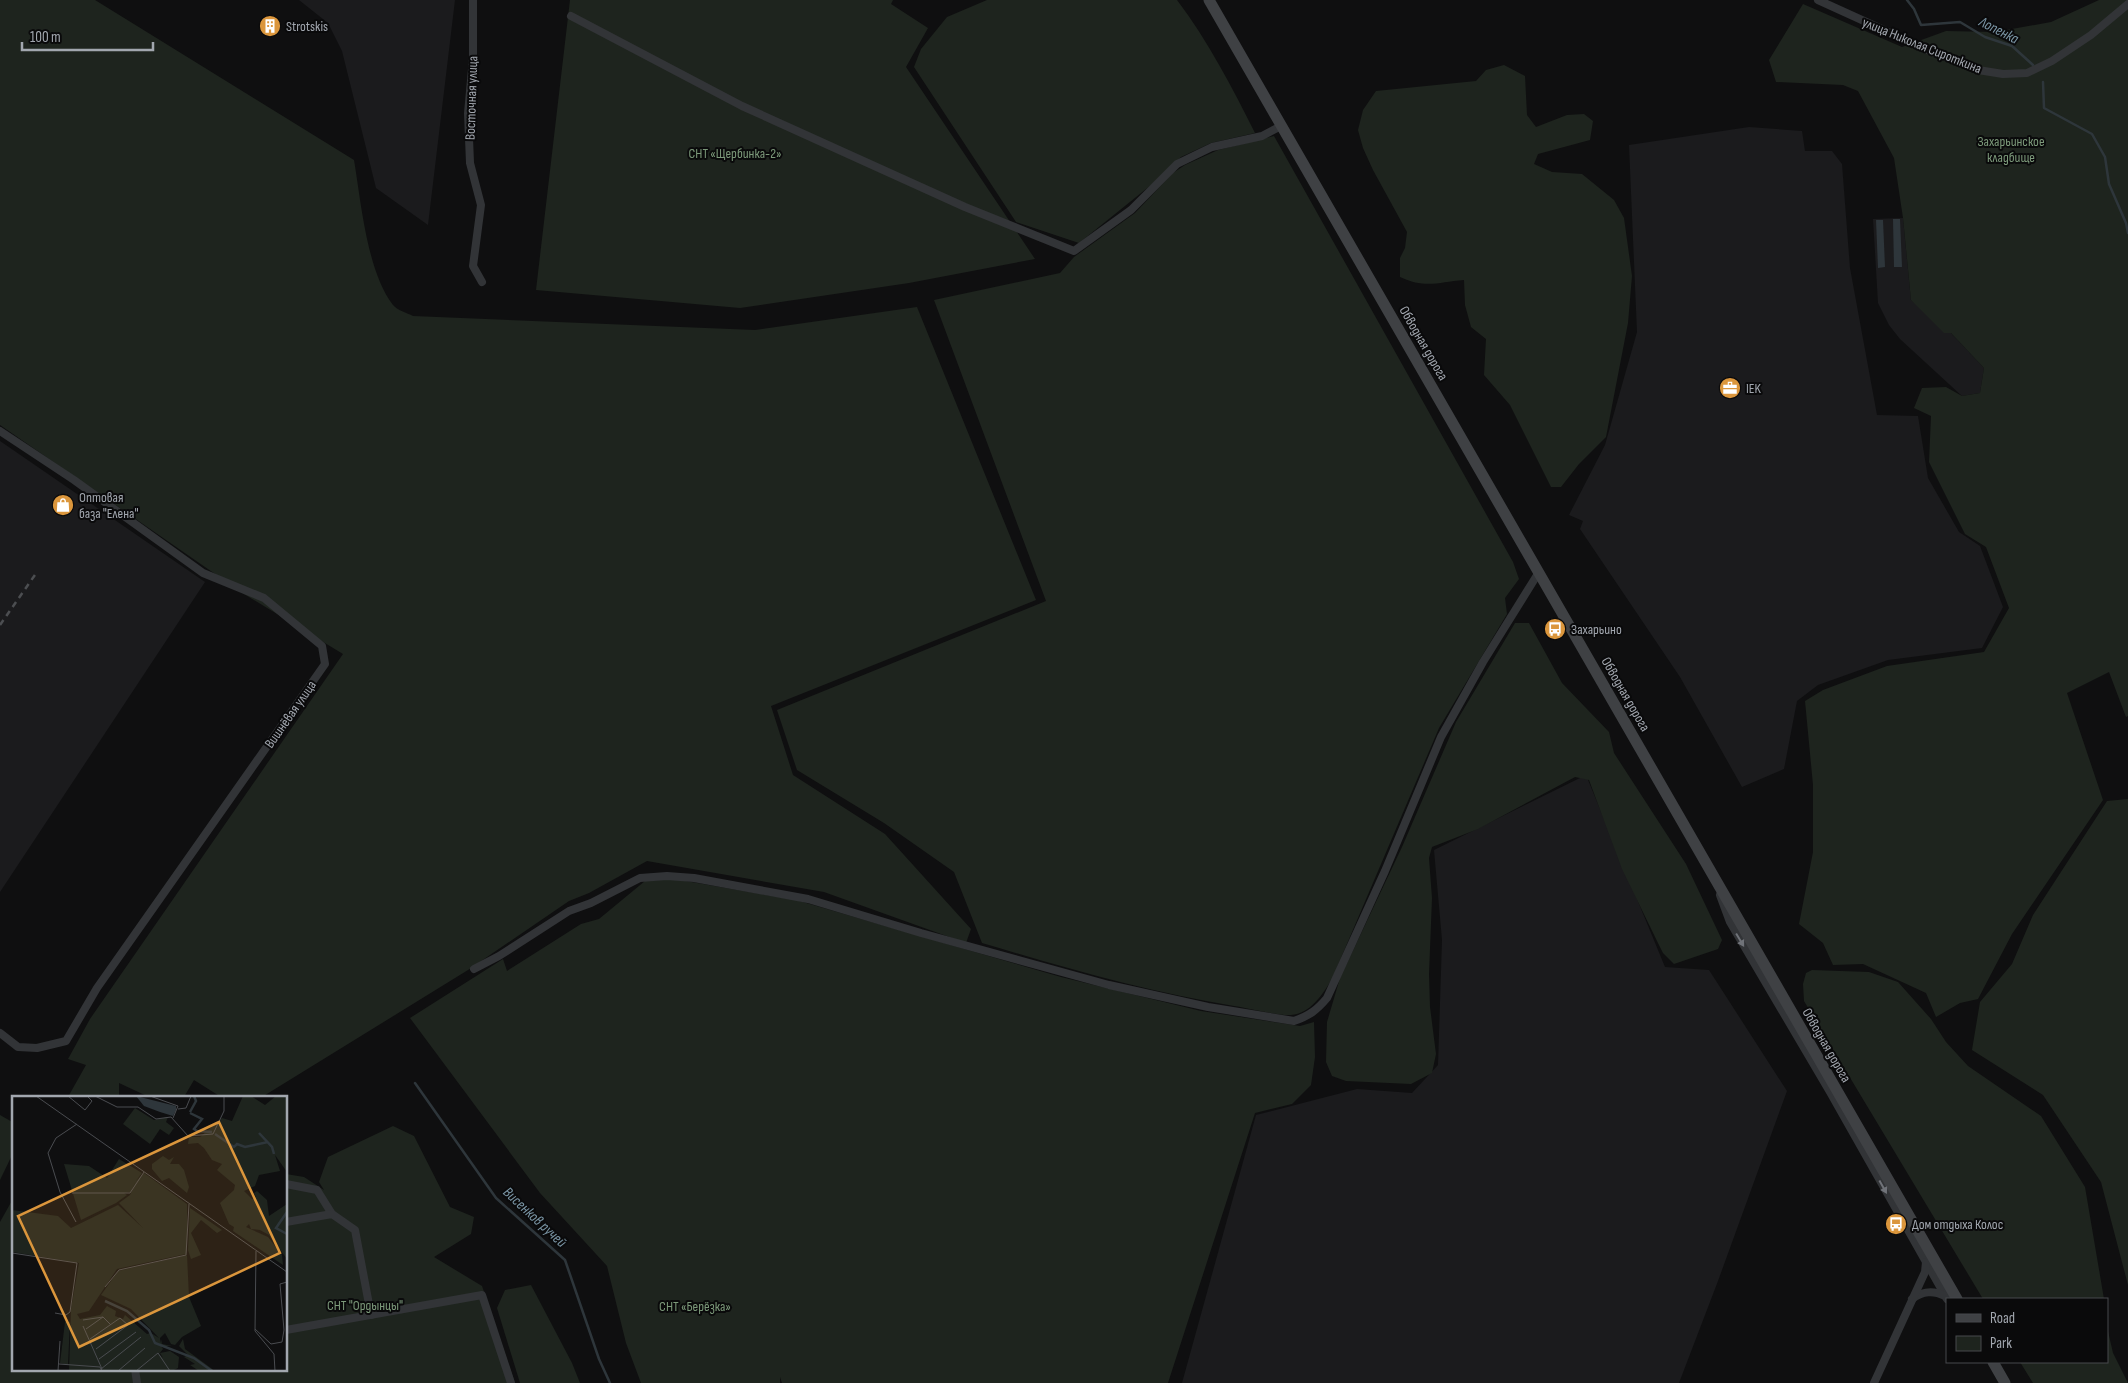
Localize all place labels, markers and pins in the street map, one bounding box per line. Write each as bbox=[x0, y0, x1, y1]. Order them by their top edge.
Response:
building icon: Strotskis bbox=[258, 14, 282, 38]
place label: Strotskis bbox=[286, 18, 328, 35]
office icon: IEK bbox=[1718, 376, 1742, 400]
place label: IEK bbox=[1746, 380, 1762, 397]
place label: Оптовая база "Елена" bbox=[79, 489, 139, 522]
shop icon: Оптовая база "Елена" bbox=[51, 493, 75, 517]
bus stop icon: Захарьино bbox=[1543, 617, 1567, 641]
place label: Захарьино bbox=[1571, 621, 1622, 638]
bus stop icon: Дом отдыха Колос bbox=[1884, 1212, 1908, 1236]
place label: Дом отдыха Колос bbox=[1912, 1216, 2003, 1233]

